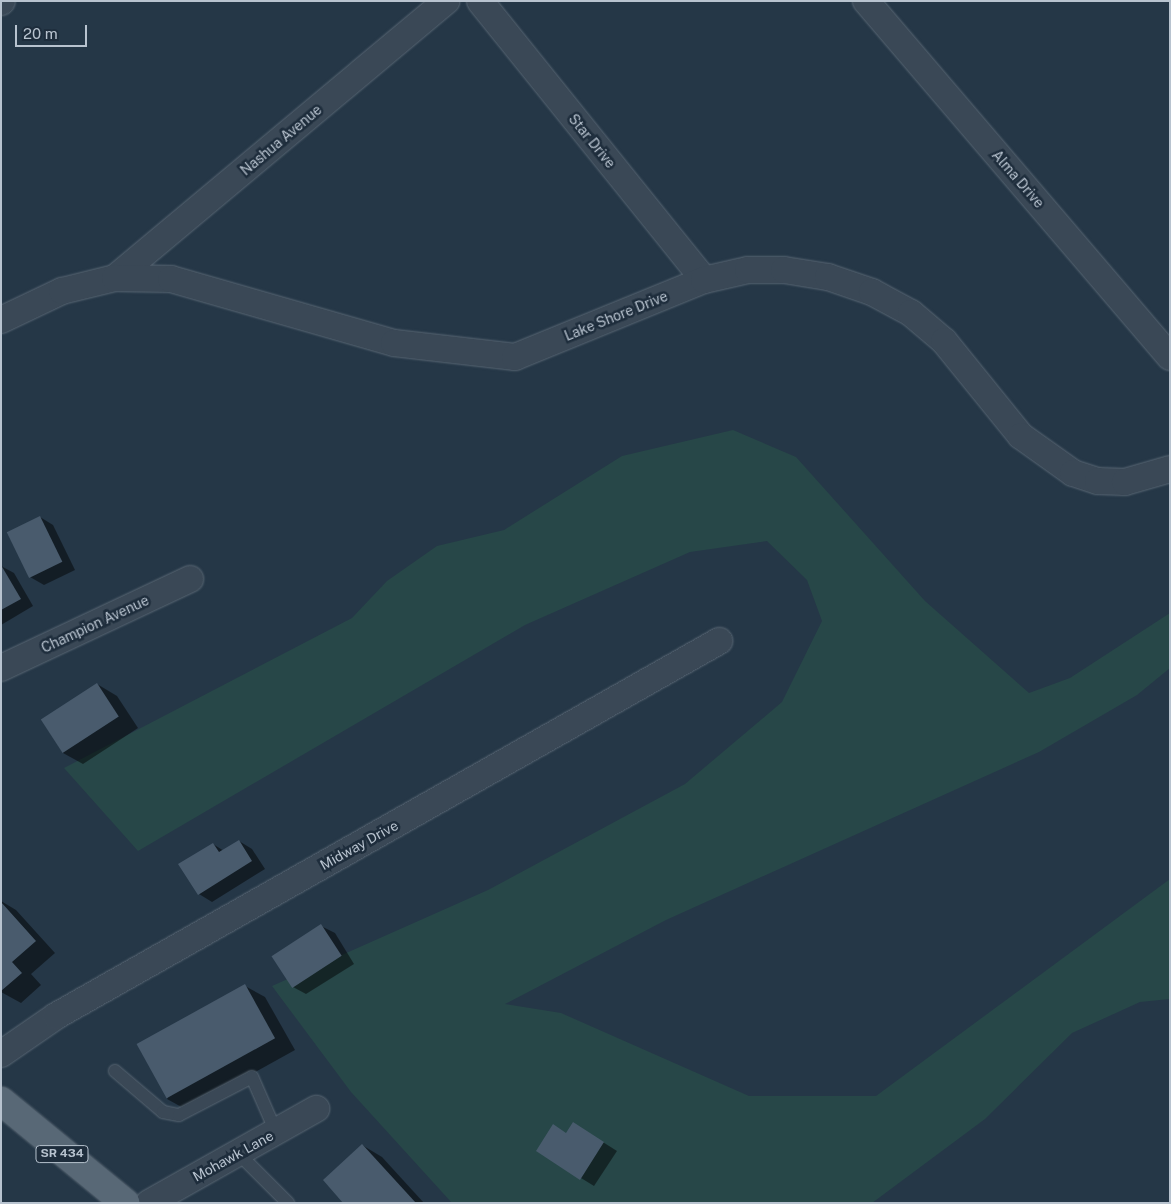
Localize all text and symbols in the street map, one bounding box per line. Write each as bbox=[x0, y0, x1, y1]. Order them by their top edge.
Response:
scale bar bbox=[18, 15, 90, 47]
text: 20 m bbox=[23, 25, 58, 42]
street label: Nashua Avenue bbox=[237, 101, 325, 179]
street label: Star Drive bbox=[565, 111, 619, 171]
street label: Alma Drive bbox=[988, 147, 1048, 211]
street label: Lake Shore Drive bbox=[562, 288, 670, 344]
street label: Champion Avenue bbox=[39, 592, 151, 656]
street label: Midway Drive bbox=[317, 817, 401, 873]
street label: Mohawk Lane bbox=[190, 1127, 276, 1185]
road number: SR 434 bbox=[34, 1144, 90, 1164]

